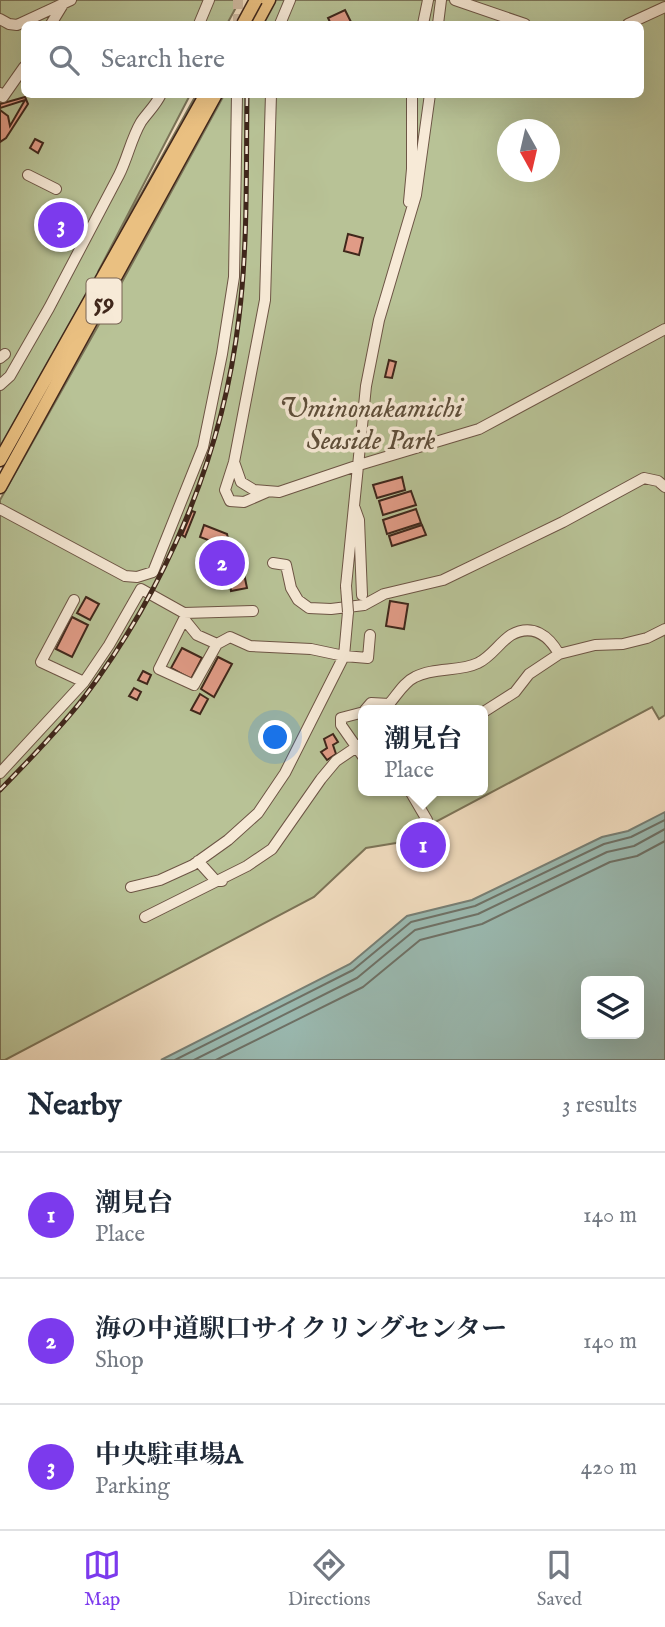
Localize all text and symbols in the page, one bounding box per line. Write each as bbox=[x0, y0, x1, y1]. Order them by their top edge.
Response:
search box bbox=[21, 21, 644, 98]
icon: search bbox=[45, 41, 83, 79]
text: Search here bbox=[101, 43, 225, 76]
north arrow bbox=[497, 119, 560, 182]
pin: 3 bbox=[38, 199, 84, 251]
road number: 59 bbox=[86, 278, 122, 324]
park label: Uminonakamichi Seaside Park bbox=[279, 392, 465, 459]
pin: 2 bbox=[199, 537, 245, 589]
popup bbox=[358, 705, 488, 796]
your location bbox=[258, 720, 292, 754]
text: 潮見台 bbox=[384, 723, 462, 756]
text: Place bbox=[384, 756, 434, 785]
pin: 1 bbox=[400, 819, 446, 871]
map controls bbox=[581, 976, 644, 1039]
button: layers bbox=[581, 976, 644, 1039]
text: Nearby bbox=[28, 1087, 121, 1125]
text: 3 results bbox=[562, 1091, 637, 1120]
text: 潮見台 bbox=[95, 1187, 173, 1220]
text: 1 bbox=[47, 1201, 55, 1230]
text: 140 m bbox=[583, 1201, 637, 1230]
text: Place bbox=[95, 1220, 145, 1249]
text: 海の中道駅口サイクリングセンター bbox=[95, 1313, 507, 1346]
text: 2 bbox=[46, 1327, 56, 1356]
text: 140 m bbox=[583, 1327, 637, 1356]
text: Shop bbox=[95, 1346, 144, 1375]
text: 中央駐車場A bbox=[95, 1439, 243, 1472]
text: 3 bbox=[47, 1453, 55, 1482]
text: 420 m bbox=[581, 1453, 637, 1482]
text: Parking bbox=[95, 1472, 170, 1501]
tab: Map bbox=[83, 1546, 121, 1612]
tab: Directions bbox=[288, 1546, 370, 1612]
tab: Saved bbox=[537, 1546, 582, 1612]

